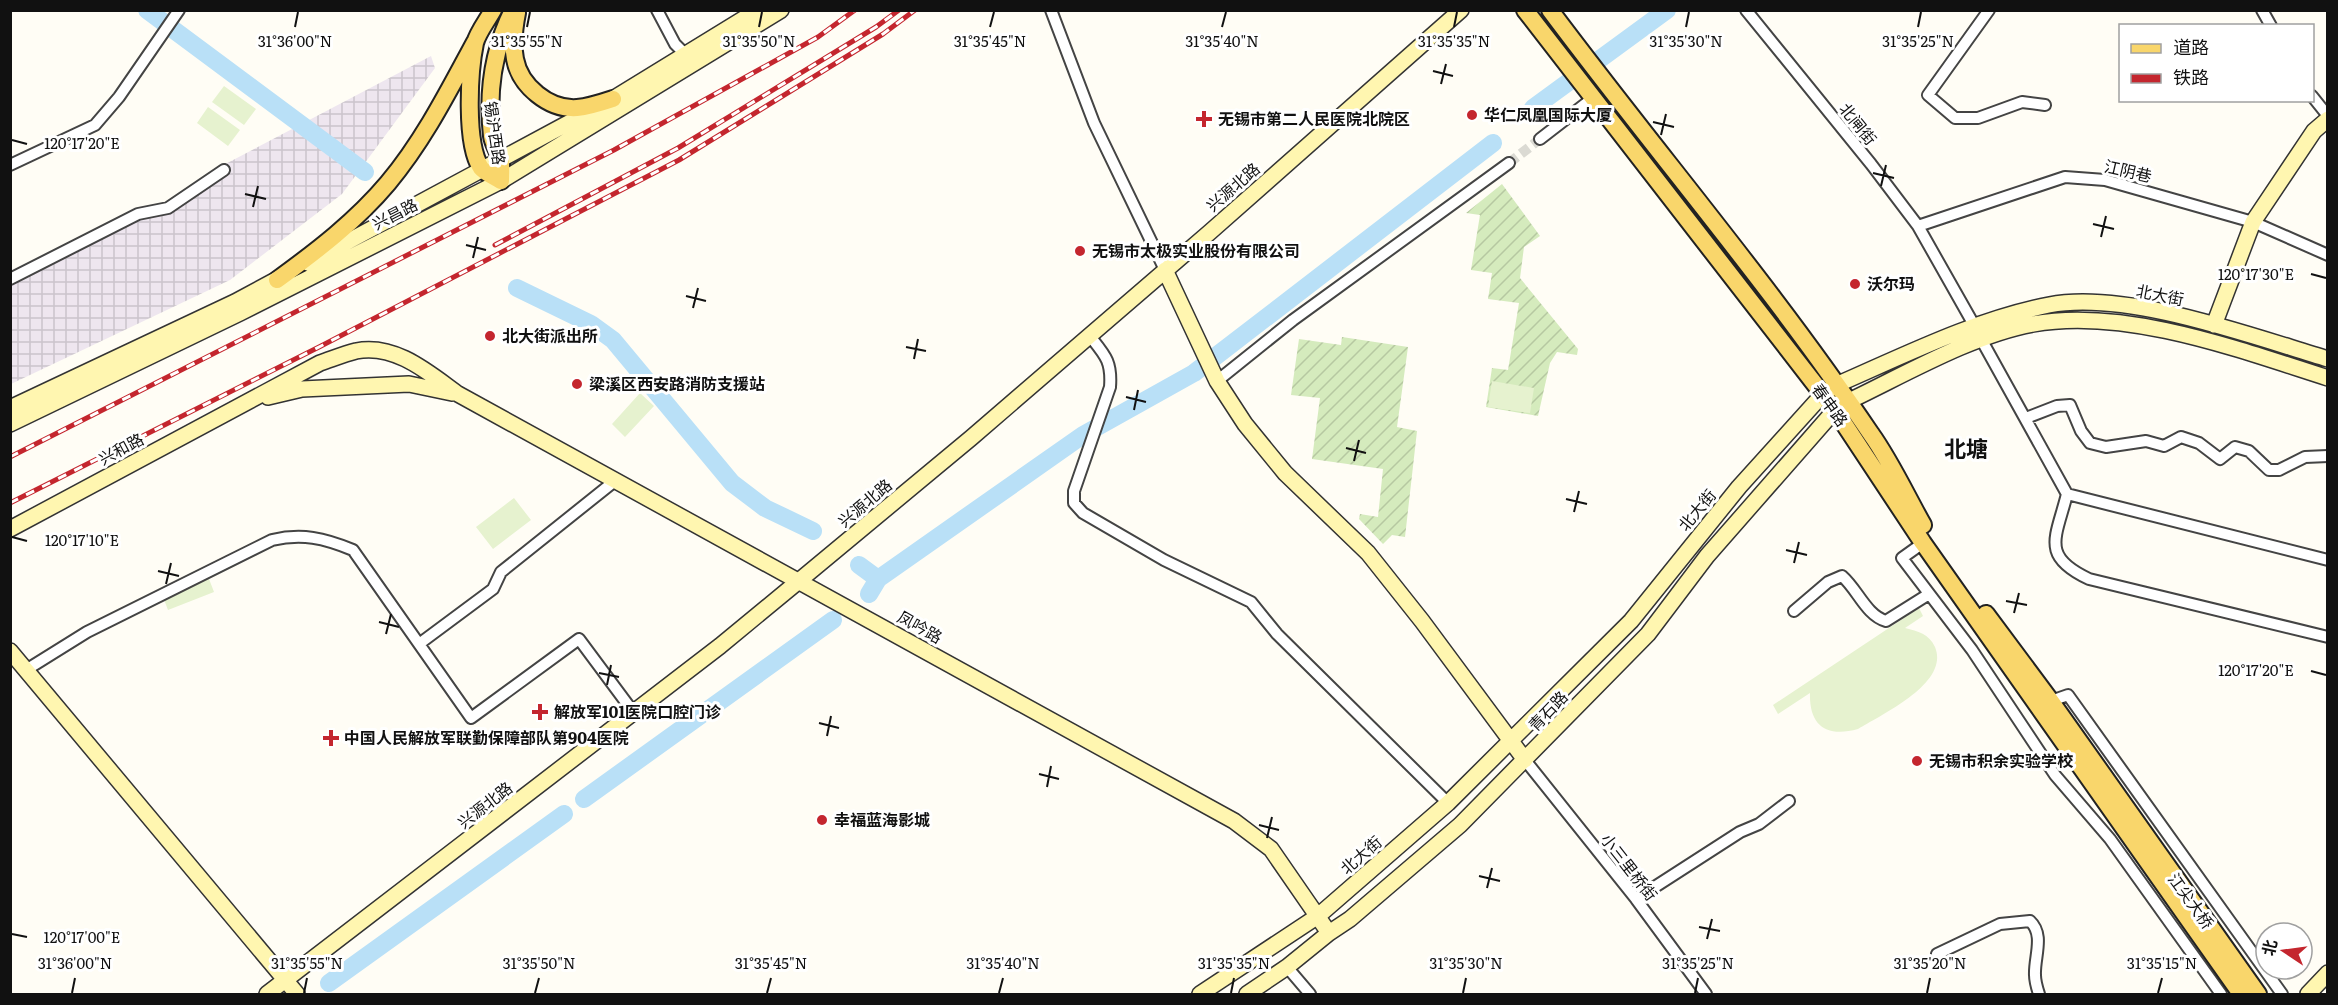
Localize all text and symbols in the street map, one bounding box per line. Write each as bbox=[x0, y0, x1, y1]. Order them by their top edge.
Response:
legend bbox=[2119, 24, 2314, 102]
text: 31°36'00"N bbox=[258, 29, 332, 52]
text: 31°35'55"N bbox=[491, 29, 563, 52]
text: 31°35'50"N bbox=[723, 29, 795, 52]
text: 31°35'45"N bbox=[954, 29, 1026, 52]
text: 31°35'40"N bbox=[1185, 29, 1259, 52]
text: 31°35'35"N bbox=[1418, 29, 1490, 52]
text: 31°35'30"N bbox=[1649, 29, 1723, 52]
text: 31°35'25"N bbox=[1882, 29, 1954, 52]
text: 道路 bbox=[2173, 33, 2209, 60]
text: 铁路 bbox=[2173, 63, 2209, 90]
street label: 北闸街 bbox=[1834, 97, 1883, 150]
street label: 锡沪西路 bbox=[480, 99, 512, 166]
place label: 华仁凤凰国际大厦 bbox=[1484, 102, 1612, 126]
place label: 无锡市第二人民医院北院区 bbox=[1218, 106, 1410, 130]
marker: 华仁凤凰国际大厦 bbox=[1465, 108, 1479, 122]
marker: 无锡市第二人民医院北院区 bbox=[1195, 110, 1213, 128]
text: 120°17'20"E bbox=[44, 131, 120, 154]
street label: 江阴巷 bbox=[2102, 153, 2154, 187]
street label: 兴源北路 bbox=[1200, 156, 1264, 216]
street label: 兴昌路 bbox=[368, 192, 421, 235]
place label: 无锡市太极实业股份有限公司 bbox=[1092, 238, 1300, 262]
marker: 无锡市太极实业股份有限公司 bbox=[1073, 244, 1087, 258]
text: 120°17'30"E bbox=[2218, 262, 2294, 285]
place label: 沃尔玛 bbox=[1867, 271, 1915, 295]
marker: 沃尔玛 bbox=[1848, 277, 1862, 291]
street label: 北大街 bbox=[2134, 278, 2186, 310]
place label: 北大街派出所 bbox=[502, 323, 598, 347]
marker: 北大街派出所 bbox=[483, 329, 497, 343]
place label: 梁溪区西安路消防支援站 bbox=[589, 371, 765, 395]
marker: 梁溪区西安路消防支援站 bbox=[570, 377, 584, 391]
street label: 春申路 bbox=[1807, 378, 1855, 431]
street label: 兴和路 bbox=[94, 426, 147, 470]
district label: 北塘 bbox=[1944, 431, 1988, 464]
street label: 兴源北路 bbox=[832, 472, 897, 532]
street label: 北大街 bbox=[1672, 483, 1721, 535]
text: 120°17'10"E bbox=[45, 528, 119, 551]
street label: 凤吟路 bbox=[894, 604, 947, 648]
text: 120°17'20"E bbox=[2218, 658, 2294, 681]
street label: 青石路 bbox=[1522, 685, 1573, 736]
place label: 解放军101医院口腔门诊 bbox=[554, 699, 722, 723]
marker: 解放军101医院口腔门诊 bbox=[531, 703, 549, 721]
place label: 中国人民解放军联勤保障部队第904医院 bbox=[344, 725, 629, 749]
marker: 中国人民解放军联勤保障部队第904医院 bbox=[322, 729, 340, 747]
place label: 无锡市积余实验学校 bbox=[1929, 748, 2074, 772]
marker: 无锡市积余实验学校 bbox=[1910, 754, 1924, 768]
street label: 兴源北路 bbox=[452, 775, 517, 833]
place label: 幸福蓝海影城 bbox=[834, 807, 930, 831]
marker: 幸福蓝海影城 bbox=[815, 813, 829, 827]
street label: 小三里桥街 bbox=[1596, 827, 1664, 905]
street label: 北大街 bbox=[1334, 829, 1386, 879]
street label: 江尖大桥 bbox=[2163, 867, 2220, 933]
north arrow bbox=[2254, 921, 2314, 981]
text: 120°17'00"E bbox=[44, 925, 120, 948]
text: 北 bbox=[2255, 937, 2282, 958]
text: 31°36'00"N bbox=[38, 951, 112, 974]
text: 31°35'55"N bbox=[271, 951, 343, 974]
text: 31°35'50"N bbox=[503, 951, 575, 974]
text: 31°35'45"N bbox=[735, 951, 807, 974]
text: 31°35'40"N bbox=[966, 951, 1040, 974]
text: 31°35'35"N bbox=[1198, 951, 1270, 974]
text: 31°35'30"N bbox=[1429, 951, 1503, 974]
text: 31°35'25"N bbox=[1662, 951, 1734, 974]
text: 31°35'20"N bbox=[1894, 951, 1966, 974]
text: 31°35'15"N bbox=[2127, 951, 2197, 974]

